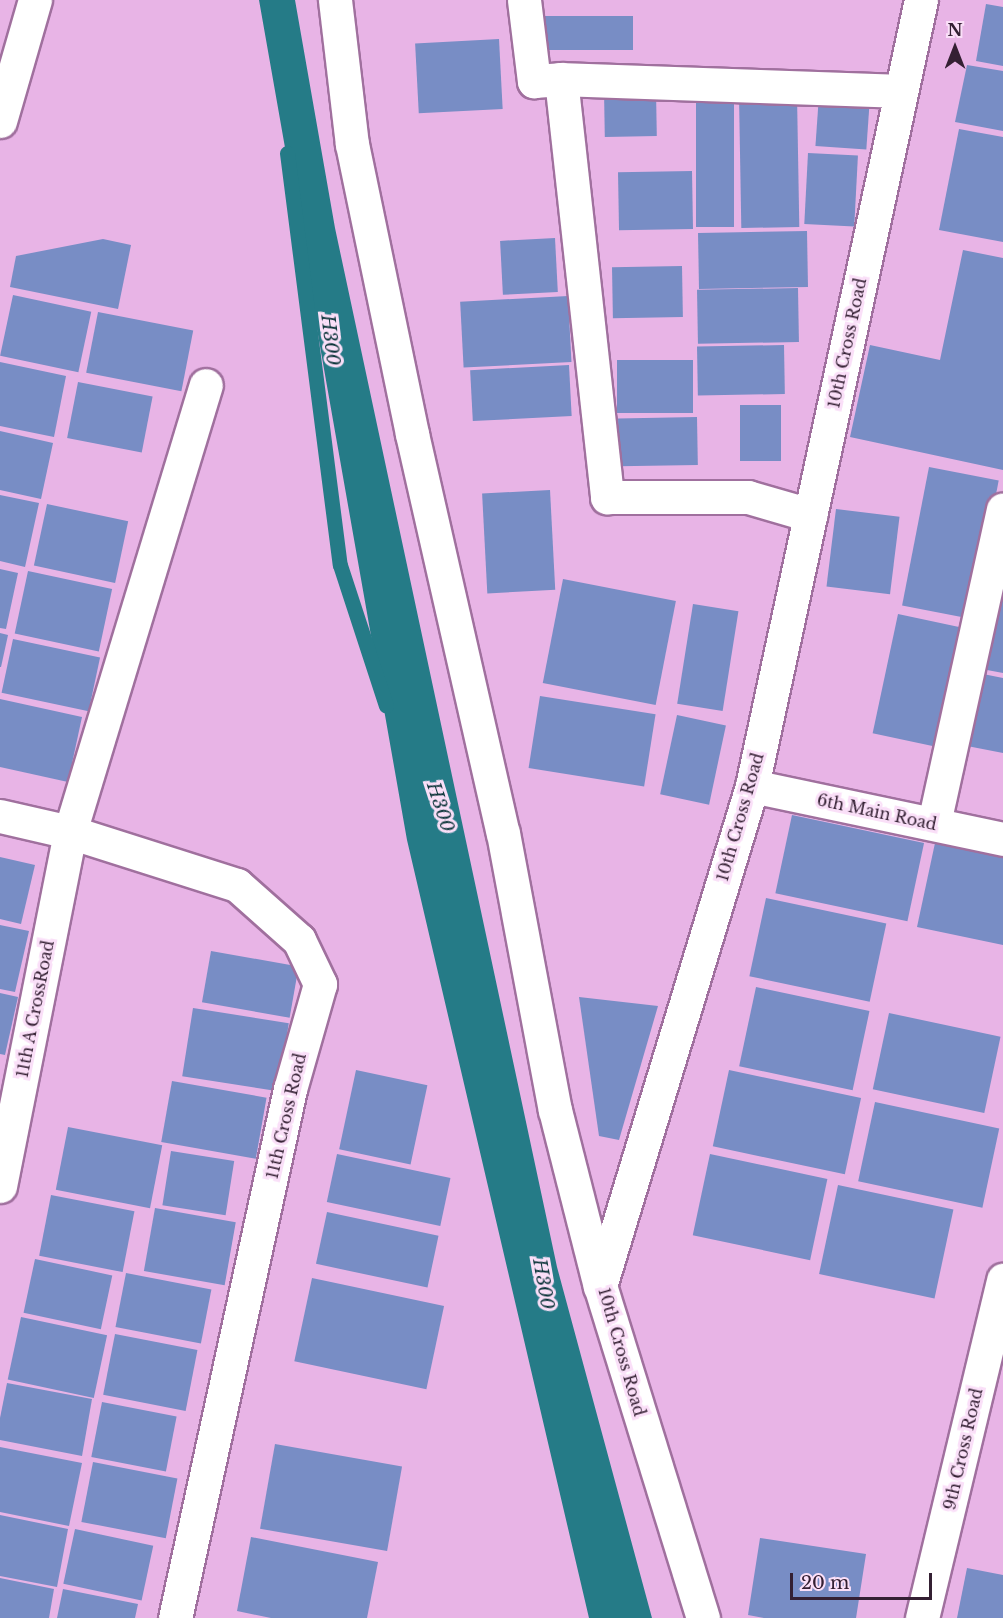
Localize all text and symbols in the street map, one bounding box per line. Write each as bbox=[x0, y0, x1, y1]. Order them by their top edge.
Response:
north arrow bbox=[925, 18, 985, 78]
text: N bbox=[947, 20, 963, 40]
street label: 10th Cross Road bbox=[824, 276, 870, 410]
water label: H300 bbox=[316, 313, 344, 367]
street label: 10th Cross Road bbox=[712, 751, 768, 883]
water label: H300 bbox=[422, 779, 458, 835]
street label: 6th Main Road bbox=[815, 790, 939, 834]
street label: 11th A CrossRoad bbox=[12, 938, 58, 1080]
street label: 11th Cross Road bbox=[262, 1051, 310, 1181]
water label: H300 bbox=[528, 1257, 558, 1311]
street label: 10th Cross Road bbox=[594, 1286, 650, 1418]
street label: 9th Cross Road bbox=[940, 1386, 986, 1512]
scale bar bbox=[793, 1561, 936, 1599]
text: 20 m bbox=[801, 1572, 849, 1594]

